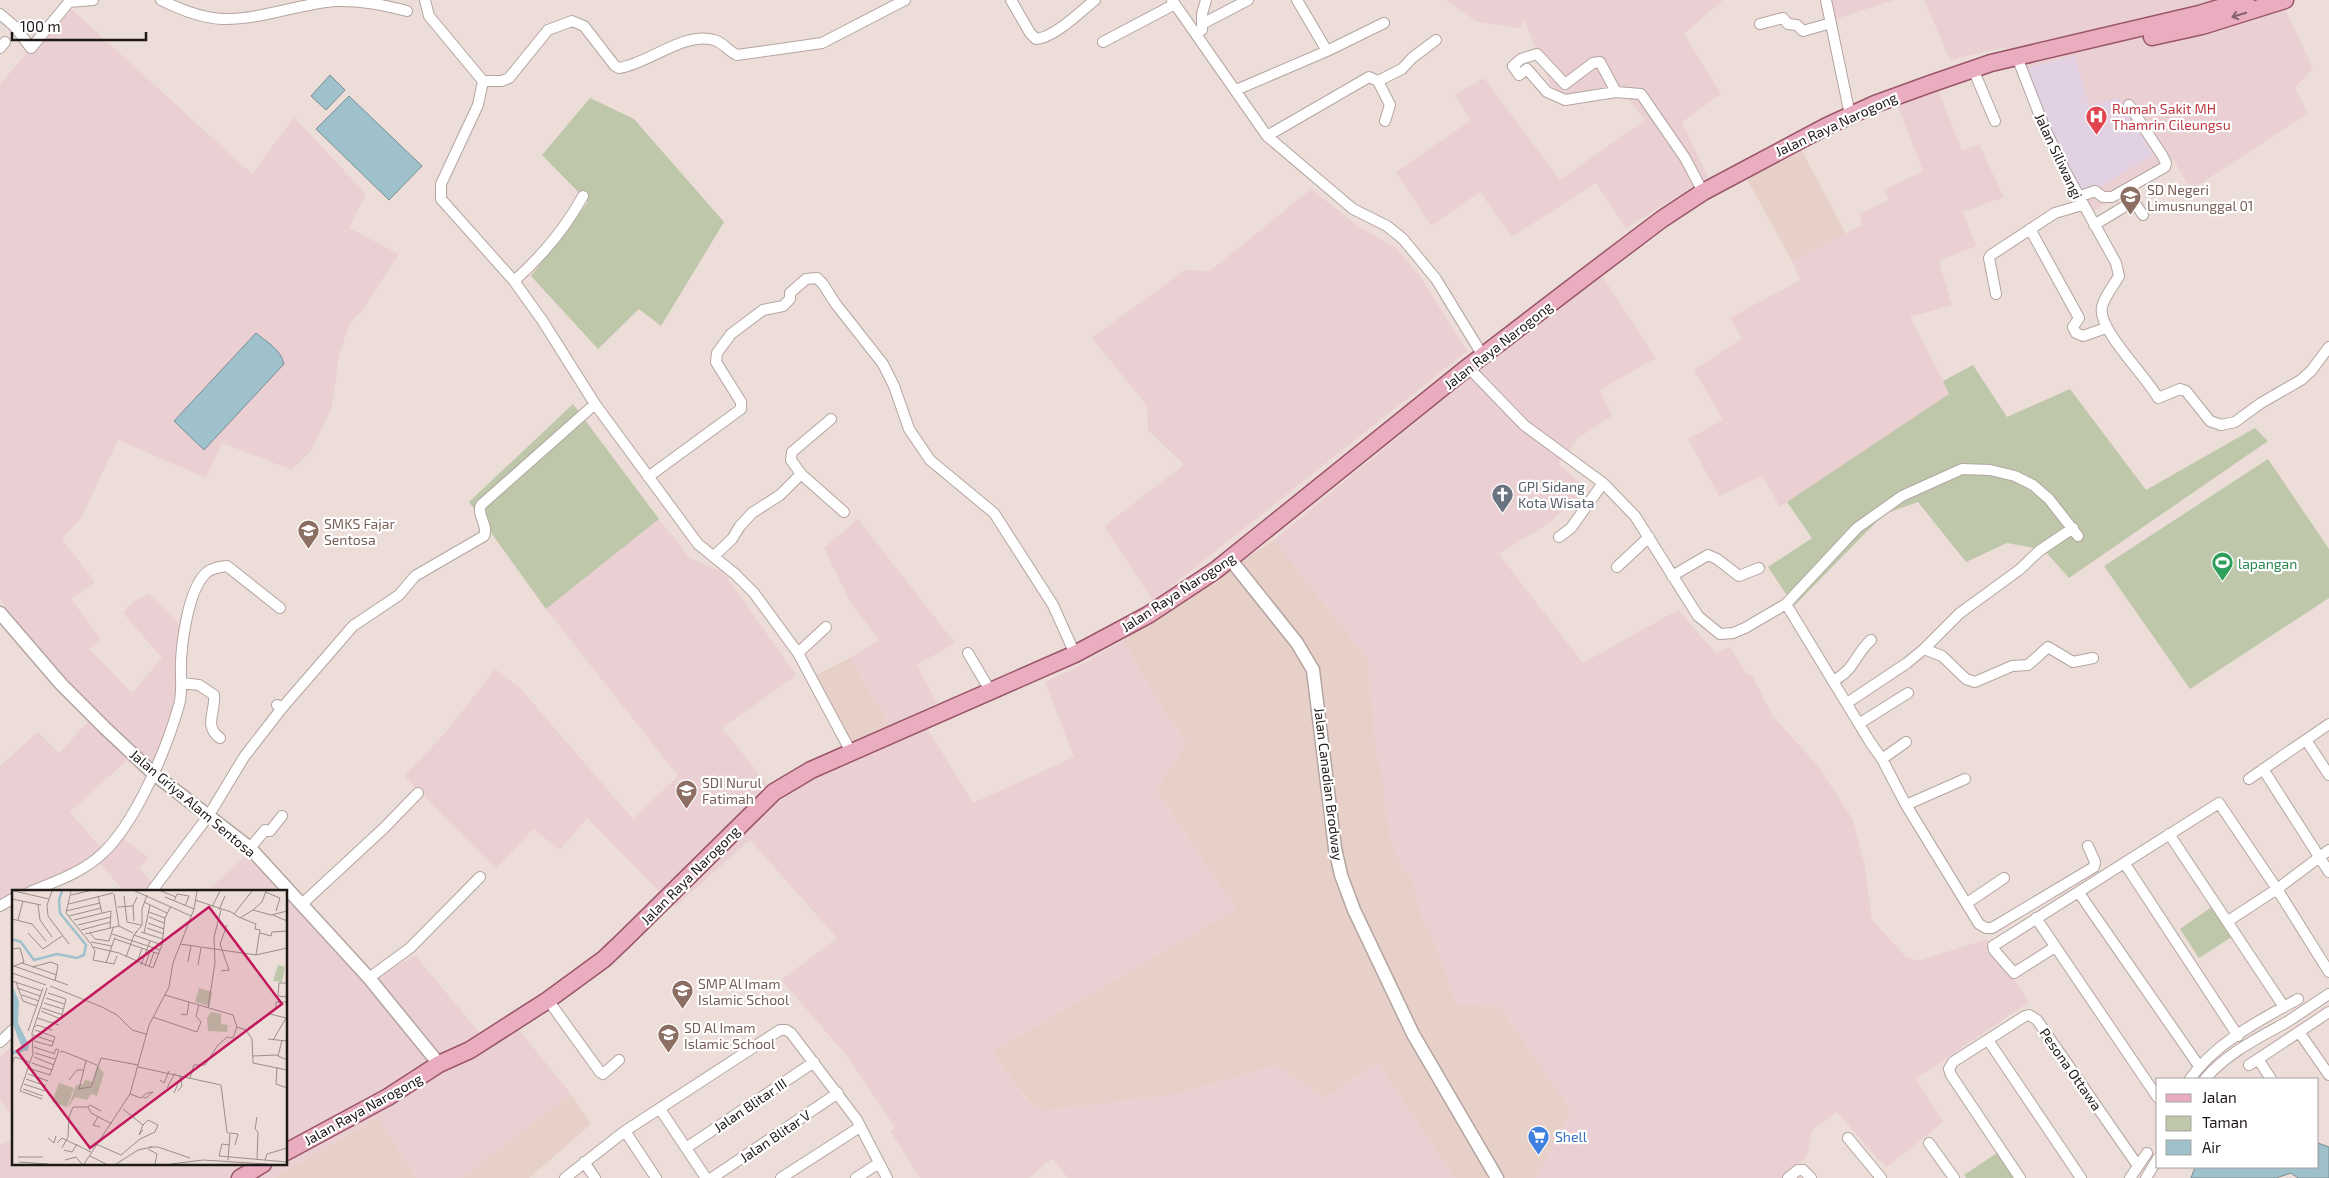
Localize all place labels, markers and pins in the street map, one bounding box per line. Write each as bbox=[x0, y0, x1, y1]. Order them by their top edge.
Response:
place label: Rumah Sakit MH Thamrin Cileungsu bbox=[2112, 100, 2231, 133]
hospital icon: Rumah Sakit MH Thamrin Cileungsu bbox=[2084, 104, 2108, 135]
place label: SD Negeri Limusnunggal 01 bbox=[2147, 181, 2253, 214]
school or university icon: SD Negeri Limusnunggal 01 bbox=[2119, 185, 2143, 216]
place label: GPI Sidang Kota Wisata bbox=[1518, 478, 1595, 511]
church icon: GPI Sidang Kota Wisata bbox=[1490, 482, 1514, 513]
place label: SMKS Fajar Sentosa bbox=[324, 515, 395, 548]
school or university icon: SMKS Fajar Sentosa bbox=[296, 519, 320, 550]
sports icon: lapangan bbox=[2210, 551, 2234, 582]
place label: lapangan bbox=[2238, 555, 2297, 572]
place label: SDI Nurul Fatimah bbox=[702, 774, 762, 807]
school or university icon: SDI Nurul Fatimah bbox=[674, 778, 698, 809]
place label: SMP Al Imam Islamic School bbox=[698, 975, 790, 1008]
school or university icon: SMP Al Imam Islamic School bbox=[670, 979, 694, 1010]
place label: SD Al Imam Islamic School bbox=[684, 1019, 776, 1052]
school or university icon: SD Al Imam Islamic School bbox=[656, 1023, 680, 1054]
supermarket icon: Shell bbox=[1527, 1124, 1551, 1155]
place label: Shell bbox=[1555, 1128, 1588, 1145]

